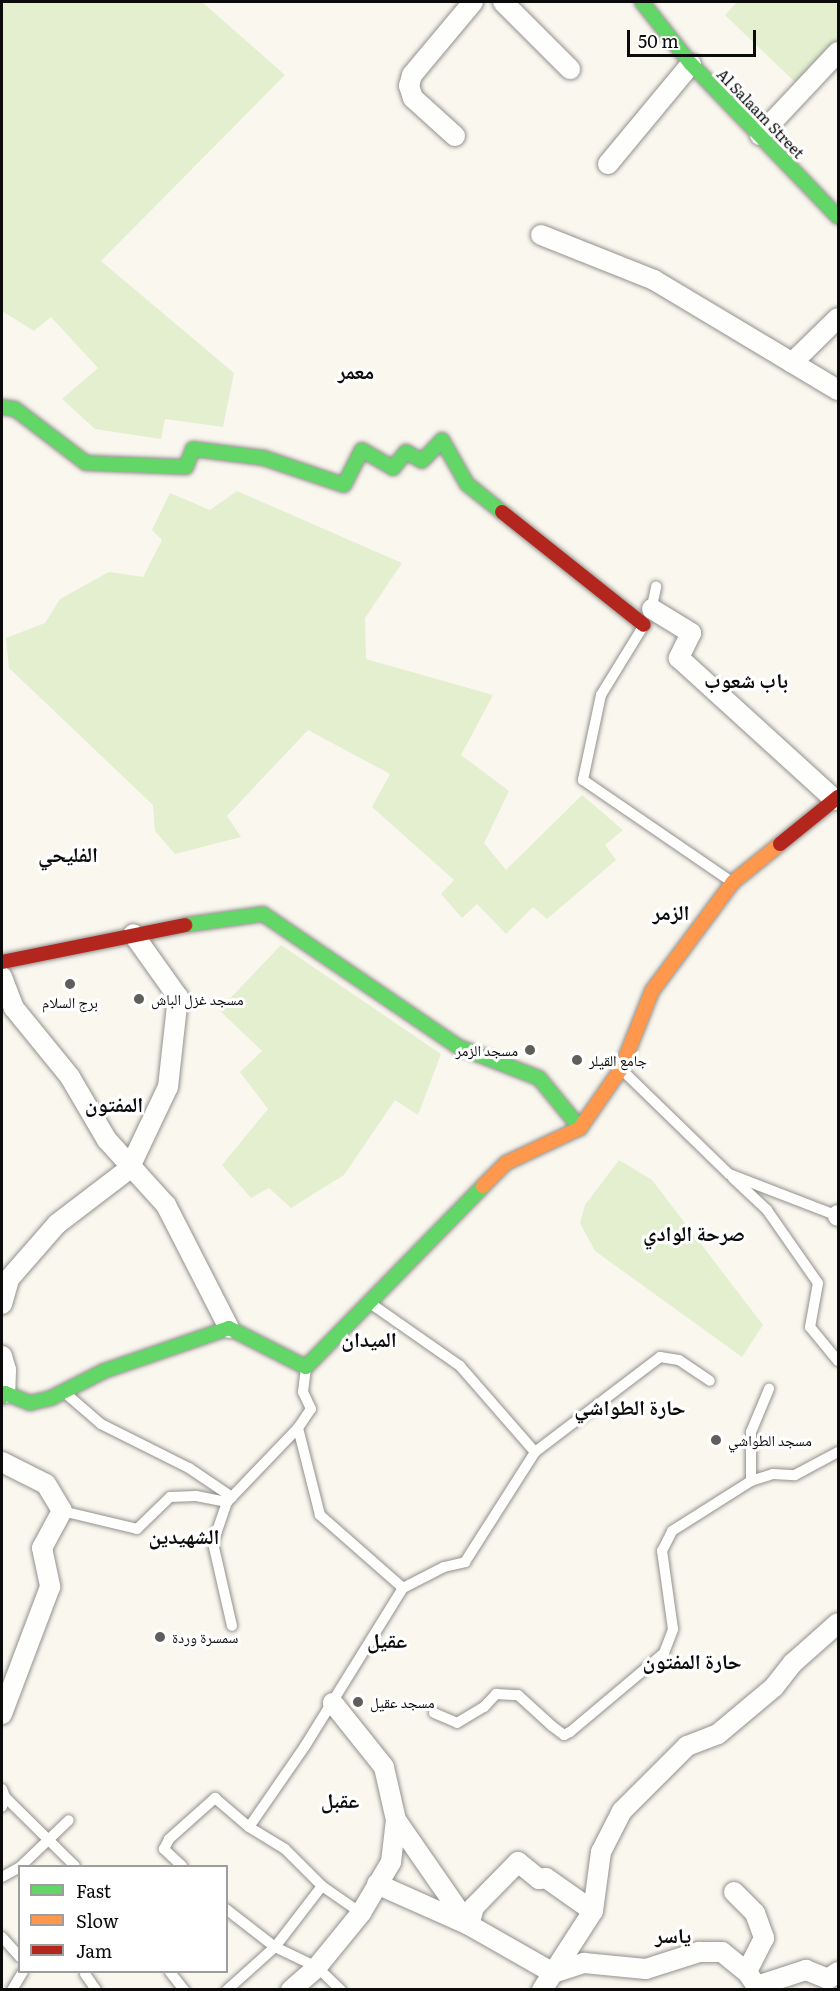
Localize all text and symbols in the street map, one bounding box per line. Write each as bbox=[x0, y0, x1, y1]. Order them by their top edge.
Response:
scale bar bbox=[630, 18, 759, 56]
text: 50 m bbox=[638, 27, 679, 54]
street label: Al Salaam Street bbox=[714, 64, 808, 162]
district label: معمر bbox=[338, 357, 374, 383]
district label: باب شعوب bbox=[704, 666, 788, 692]
district label: الفليحي bbox=[38, 840, 98, 866]
district label: الزمر bbox=[652, 898, 690, 924]
marker: برج السلام bbox=[63, 977, 77, 991]
place label: مسجد غزل الباش bbox=[151, 990, 244, 1008]
marker: مسجد غزل الباش bbox=[132, 992, 146, 1006]
place label: برج السلام bbox=[42, 993, 98, 1011]
place label: مسجد الزمر bbox=[455, 1041, 518, 1059]
marker: مسجد الزمر bbox=[523, 1043, 537, 1057]
place label: جامع القيلر bbox=[589, 1051, 647, 1069]
marker: جامع القيلر bbox=[570, 1053, 584, 1067]
district label: المفتون bbox=[85, 1090, 143, 1116]
district label: صرحة الوادي bbox=[643, 1219, 745, 1245]
district label: الميدان bbox=[341, 1325, 397, 1351]
district label: حارة الطواشي bbox=[574, 1393, 686, 1419]
place label: مسجد الطواشي bbox=[728, 1431, 812, 1449]
marker: مسجد الطواشي bbox=[709, 1433, 723, 1447]
district label: الشهيدين bbox=[148, 1522, 220, 1548]
district label: عقيل bbox=[367, 1626, 407, 1652]
place label: سمسرة وردة bbox=[172, 1628, 238, 1646]
marker: سمسرة وردة bbox=[153, 1630, 167, 1644]
district label: حارة المفتون bbox=[642, 1647, 742, 1673]
place label: مسجد عقيل bbox=[370, 1693, 435, 1711]
marker: مسجد عقيل bbox=[351, 1695, 365, 1709]
district label: عقبل bbox=[321, 1786, 359, 1812]
legend bbox=[18, 1865, 228, 1973]
text: Fast bbox=[76, 1877, 111, 1904]
text: Slow bbox=[76, 1907, 118, 1934]
district label: ياسر bbox=[655, 1921, 691, 1947]
text: Jam bbox=[76, 1937, 112, 1964]

